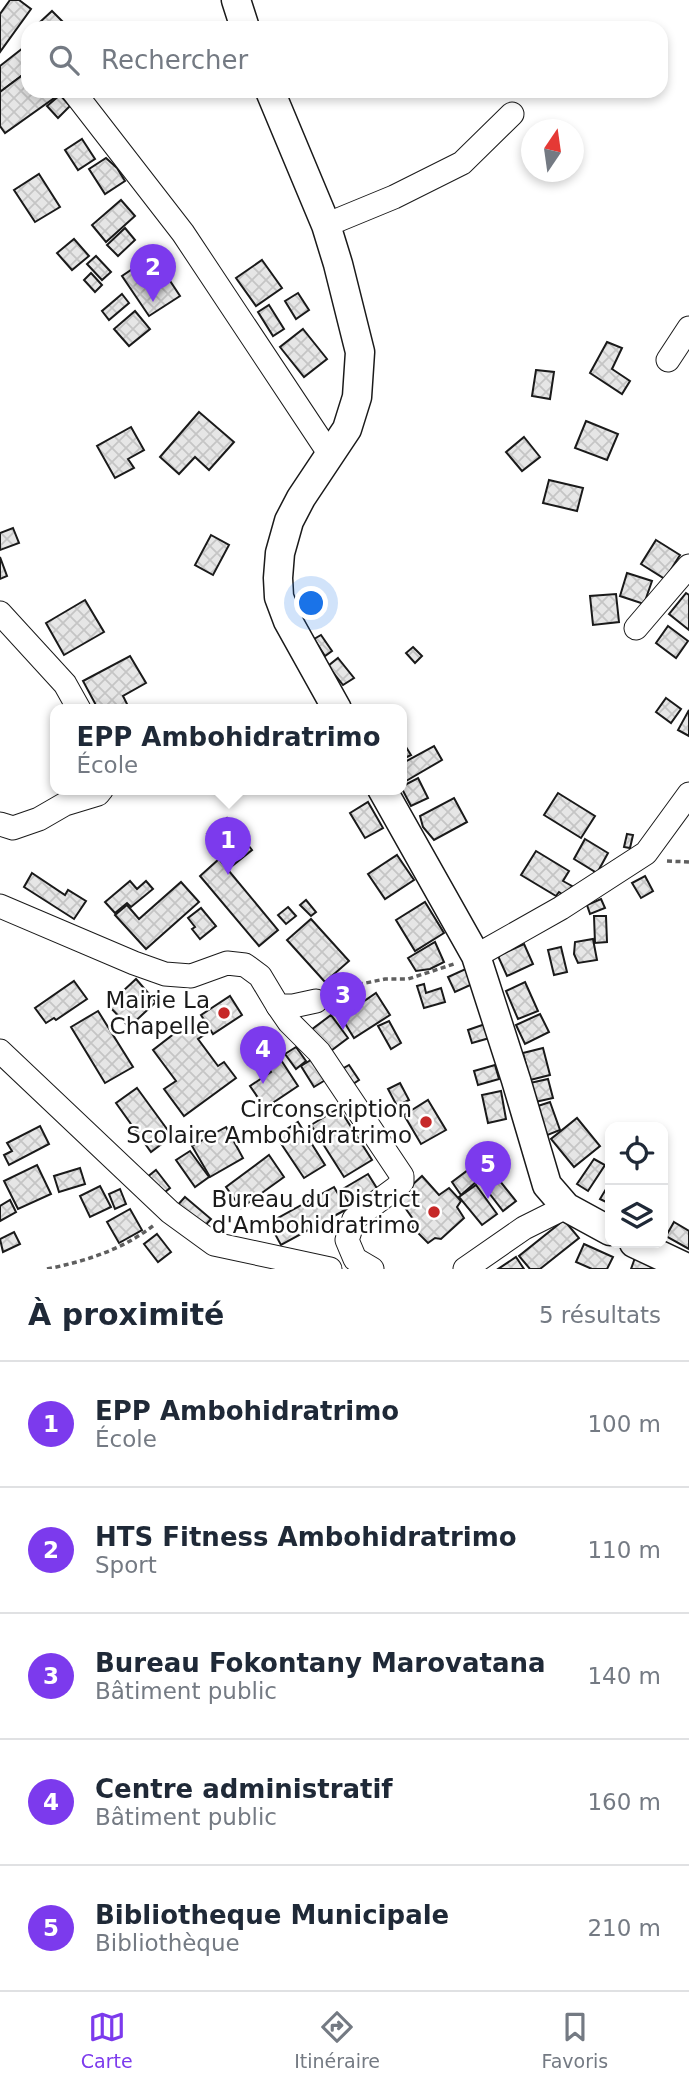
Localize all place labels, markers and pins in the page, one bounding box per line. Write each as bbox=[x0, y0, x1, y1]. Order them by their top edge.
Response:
pin: 2 bbox=[130, 244, 176, 302]
pin: 1 bbox=[205, 817, 251, 875]
pin: 3 bbox=[320, 972, 366, 1030]
place label: Mairie La Chapelle bbox=[105, 987, 210, 1039]
marker: Mairie La Chapelle bbox=[216, 1005, 232, 1021]
pin: 4 bbox=[240, 1026, 286, 1084]
place label: Circonscription Scolaire Ambohidratrimo bbox=[126, 1096, 412, 1148]
marker: Circonscription Scolaire Ambohidratrimo bbox=[418, 1114, 434, 1130]
pin: 5 bbox=[465, 1141, 511, 1199]
place label: Bureau du District d'Ambohidratrimo bbox=[211, 1186, 420, 1238]
marker: Bureau du District d'Ambohidratrimo bbox=[426, 1204, 442, 1220]

